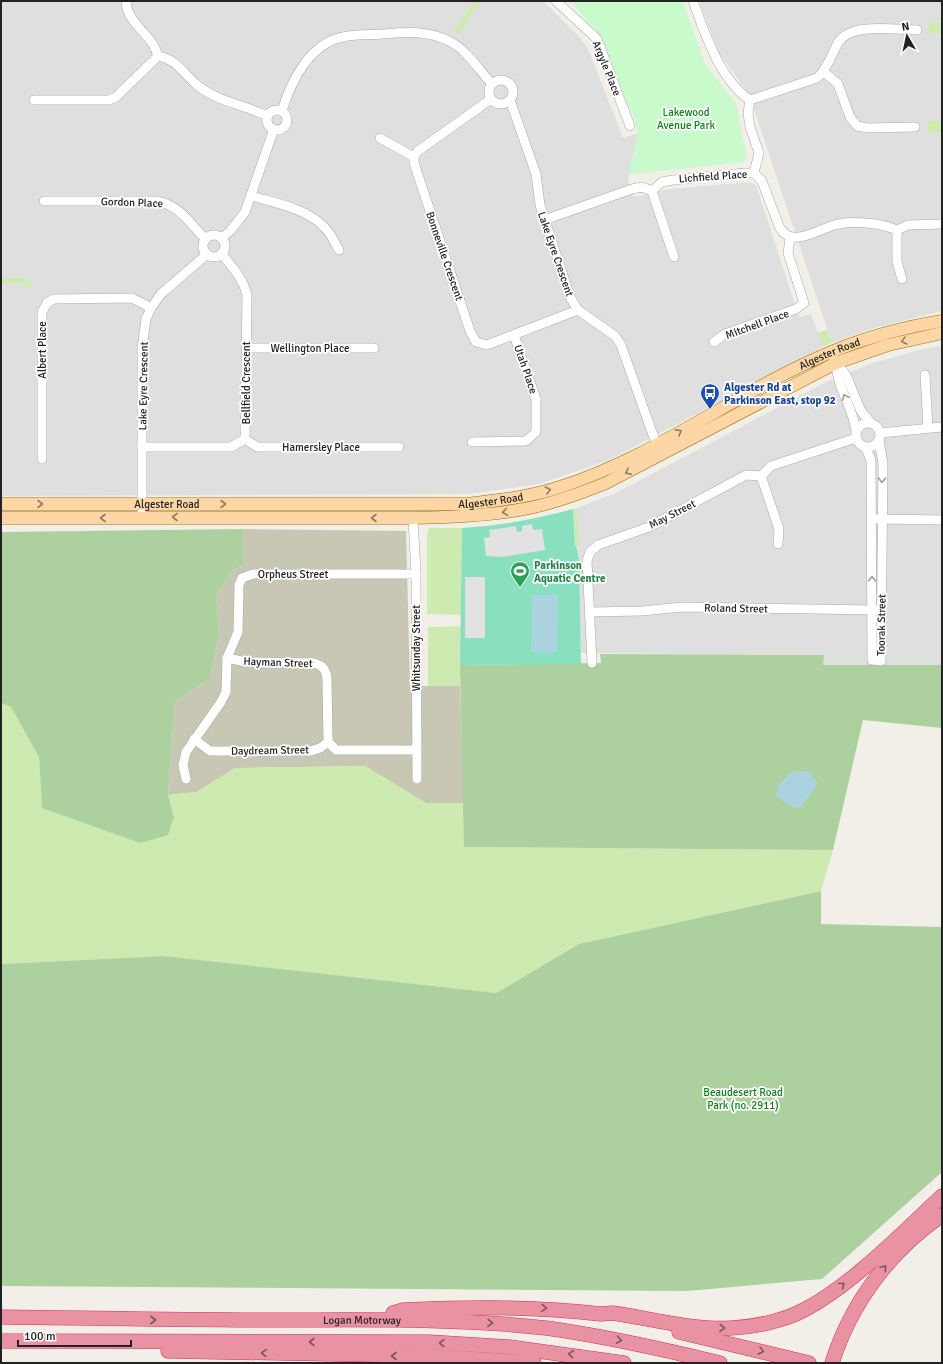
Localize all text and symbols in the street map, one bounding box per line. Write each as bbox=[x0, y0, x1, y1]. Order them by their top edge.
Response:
north arrow bbox=[887, 16, 927, 56]
text: N bbox=[901, 20, 910, 34]
street label: Argyle Place bbox=[590, 39, 623, 98]
park label: Lakewood Avenue Park bbox=[657, 106, 715, 132]
street label: Lichfield Place bbox=[678, 168, 748, 185]
street label: Gordon Place bbox=[101, 195, 163, 210]
street label: Bonneville Crescent bbox=[423, 210, 466, 302]
street label: Lake Eyre Crescent bbox=[535, 210, 576, 298]
street label: Mitchell Place bbox=[724, 307, 791, 342]
street label: Albert Place bbox=[36, 321, 49, 379]
street label: Algester Road bbox=[797, 335, 862, 373]
one-way arrow bbox=[901, 336, 908, 345]
street label: Lake Eyre Crescent bbox=[136, 341, 151, 430]
street label: Bellfield Crescent bbox=[240, 341, 253, 425]
street label: Wellington Place bbox=[270, 342, 350, 355]
street label: Utah Place bbox=[511, 343, 540, 395]
place label: Algester Rd at Parkinson East, stop 92 bbox=[724, 381, 836, 407]
bus stop icon: Algester Rd at Parkinson East, stop 92 bbox=[699, 382, 721, 410]
one-way arrow bbox=[842, 394, 850, 401]
one-way arrow bbox=[675, 430, 682, 437]
street label: Hamersley Place bbox=[282, 441, 360, 454]
one-way arrow bbox=[624, 467, 632, 475]
one-way arrow bbox=[878, 477, 886, 483]
one-way arrow bbox=[545, 487, 551, 495]
street label: Algester Road bbox=[458, 490, 524, 511]
street label: May Street bbox=[647, 497, 698, 532]
street label: Algester Road bbox=[134, 498, 200, 511]
one-way arrow bbox=[37, 500, 43, 508]
one-way arrow bbox=[220, 500, 226, 508]
one-way arrow bbox=[502, 507, 508, 516]
one-way arrow bbox=[172, 513, 178, 521]
one-way arrow bbox=[100, 514, 106, 522]
one-way arrow bbox=[371, 514, 377, 522]
place label: Parkinson Aquatic Centre bbox=[534, 559, 606, 585]
sports icon: Parkinson Aquatic Centre bbox=[509, 560, 531, 588]
street label: Orpheus Street bbox=[258, 568, 328, 581]
one-way arrow bbox=[868, 576, 876, 582]
street label: Toorak Street bbox=[874, 594, 889, 656]
street label: Roland Street bbox=[704, 601, 768, 616]
street label: Whitsunday Street bbox=[410, 605, 423, 691]
street label: Hayman Street bbox=[243, 655, 313, 670]
street label: Daydream Street bbox=[231, 743, 309, 758]
park label: Beaudesert Road Park (no. 2911) bbox=[703, 1086, 783, 1112]
one-way arrow bbox=[880, 1265, 887, 1273]
one-way arrow bbox=[837, 1282, 845, 1289]
one-way arrow bbox=[541, 1304, 547, 1313]
street label: Logan Motorway bbox=[323, 1314, 402, 1327]
one-way arrow bbox=[150, 1316, 156, 1324]
one-way arrow bbox=[487, 1319, 493, 1328]
scale bar bbox=[18, 1322, 131, 1348]
one-way arrow bbox=[719, 1324, 725, 1332]
text: 100 m bbox=[24, 1329, 56, 1344]
one-way arrow bbox=[615, 1335, 622, 1344]
one-way arrow bbox=[309, 1338, 315, 1346]
one-way arrow bbox=[439, 1339, 445, 1347]
one-way arrow bbox=[757, 1346, 764, 1355]
one-way arrow bbox=[261, 1349, 267, 1358]
one-way arrow bbox=[568, 1350, 575, 1359]
one-way arrow bbox=[391, 1352, 397, 1360]

